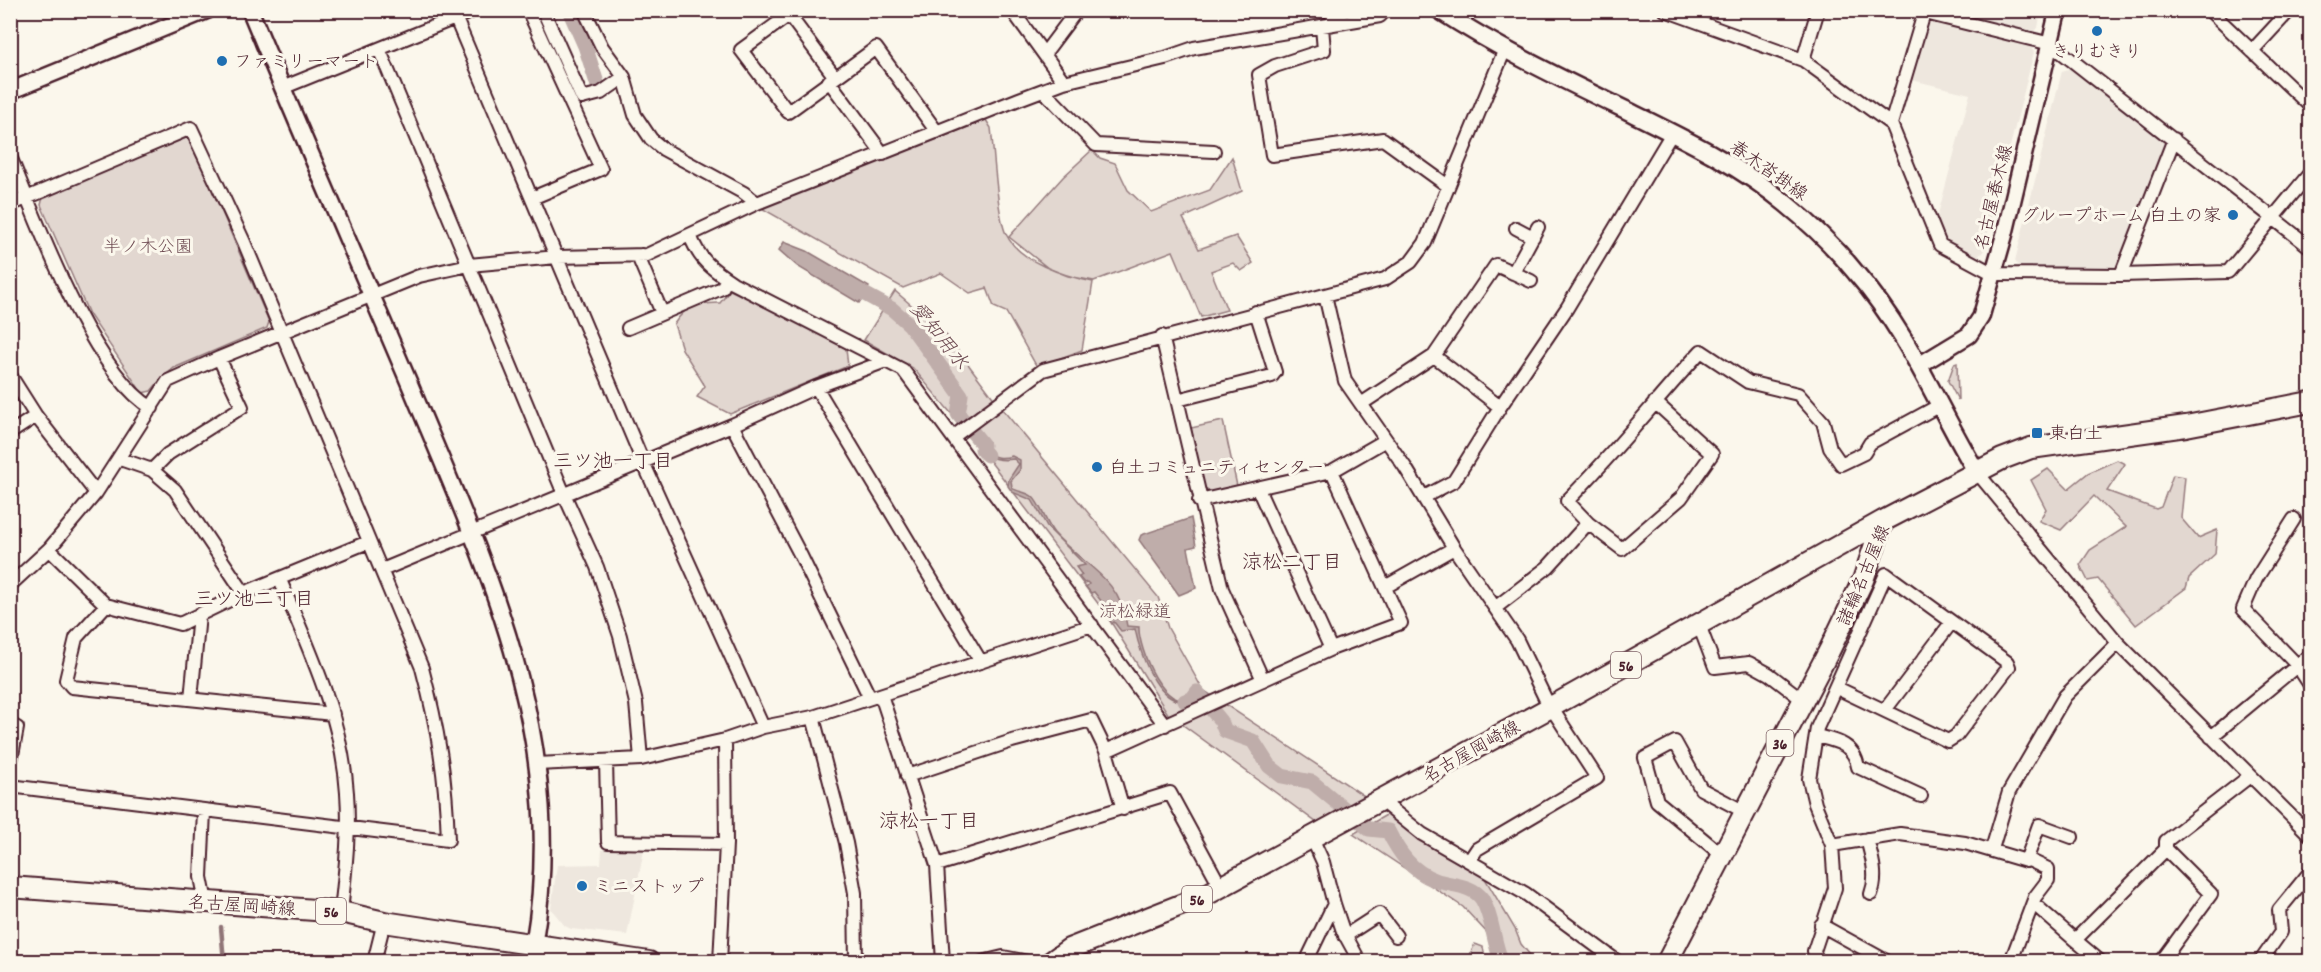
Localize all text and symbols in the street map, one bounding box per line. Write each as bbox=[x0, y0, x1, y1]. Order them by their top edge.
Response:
marker: きりむきり bbox=[2090, 24, 2104, 38]
place label: きりむきり bbox=[2052, 41, 2142, 66]
place label: ファミリーマート bbox=[234, 51, 378, 76]
marker: ファミリーマート bbox=[215, 54, 229, 68]
street label: 春木沓掛線 bbox=[1724, 136, 1812, 208]
street label: 名古屋春木線 bbox=[1970, 142, 2021, 253]
place label: グループホーム 白土の家 bbox=[2021, 205, 2221, 230]
marker: グループホーム 白土の家 bbox=[2226, 208, 2240, 222]
park label: 半ノ木公園 bbox=[103, 236, 193, 261]
water label: 愛知用水 bbox=[902, 297, 974, 377]
place label: 東白土 bbox=[2049, 423, 2103, 448]
marker: 東白土 bbox=[2030, 426, 2044, 440]
district label: 三ツ池一丁目 bbox=[553, 449, 673, 477]
place label: 白土コミュニティセンター bbox=[1109, 457, 1324, 482]
marker: 白土コミュニティセンター bbox=[1090, 460, 1104, 474]
street label: 諸輪名古屋線 bbox=[1833, 521, 1898, 631]
district label: 涼松二丁目 bbox=[1242, 550, 1342, 578]
district label: 三ツ池二丁目 bbox=[194, 587, 314, 615]
park label: 涼松緑道 bbox=[1099, 601, 1171, 626]
road number: 56 bbox=[1611, 652, 1641, 678]
street label: 名古屋岡崎線 bbox=[1419, 716, 1526, 790]
road number: 36 bbox=[1766, 730, 1794, 756]
district label: 涼松一丁目 bbox=[879, 809, 979, 837]
place label: ミニストップ bbox=[594, 876, 704, 901]
marker: ミニストップ bbox=[575, 879, 589, 893]
road number: 56 bbox=[1182, 886, 1212, 912]
street label: 名古屋岡崎線 bbox=[187, 891, 297, 924]
road number: 56 bbox=[316, 898, 346, 924]

